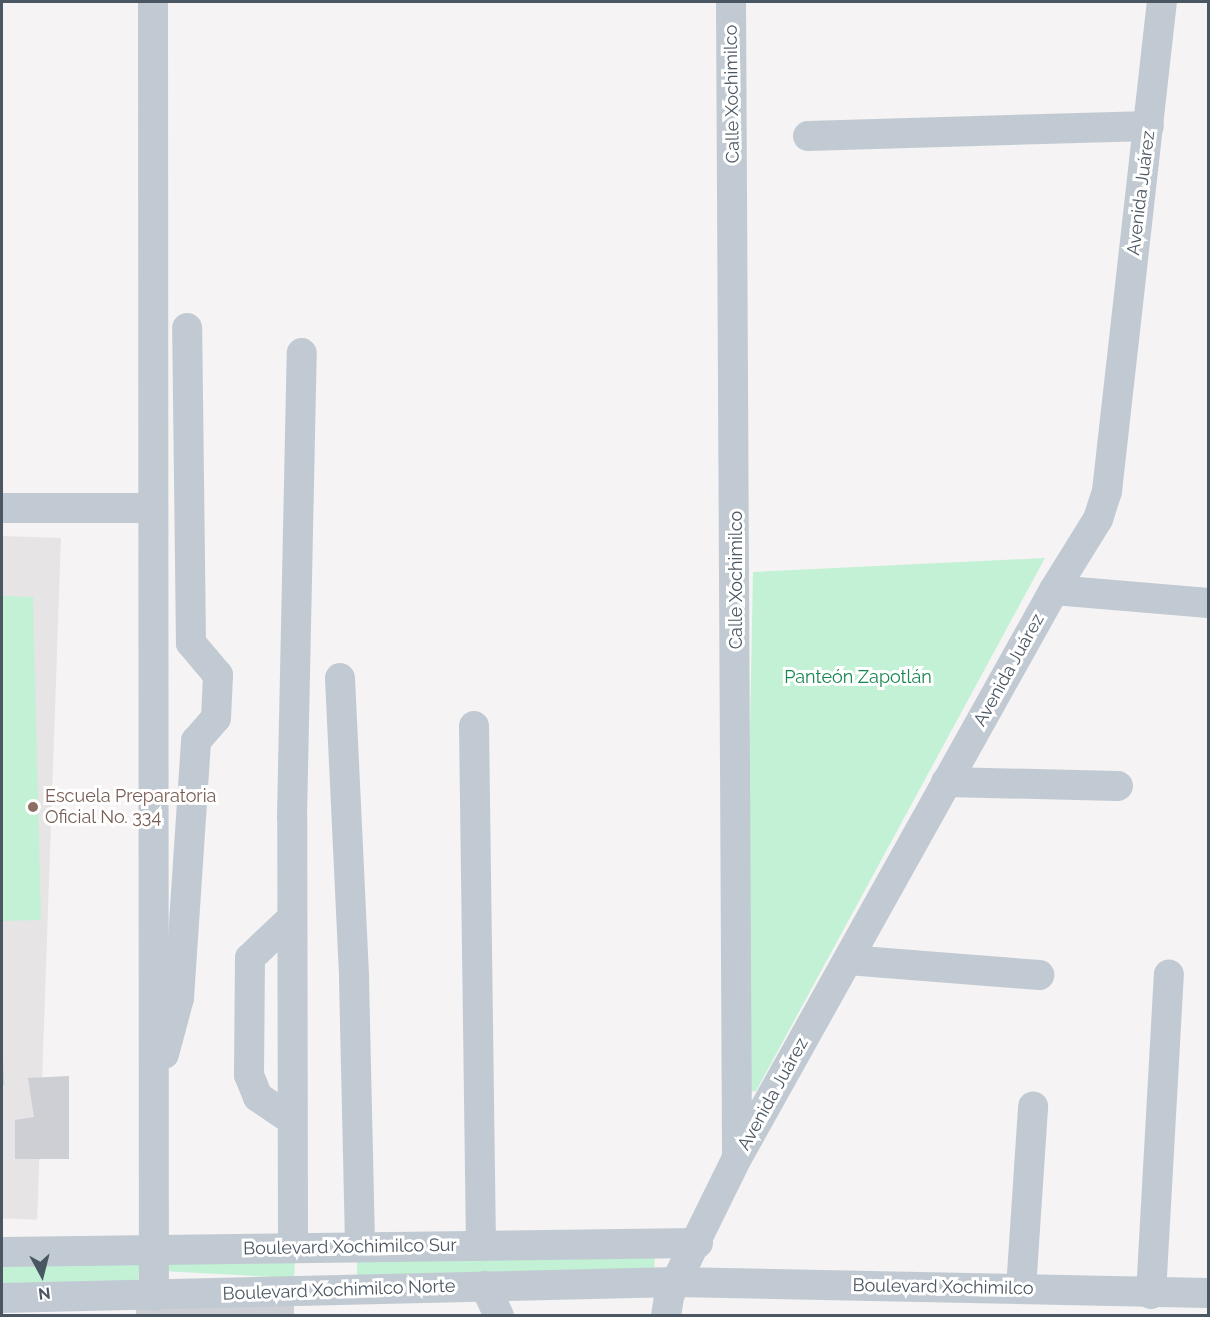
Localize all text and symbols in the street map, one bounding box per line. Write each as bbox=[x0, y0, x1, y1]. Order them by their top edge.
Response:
street label: Calle Xochimilco bbox=[720, 24, 744, 164]
street label: Avenida Juárez bbox=[1123, 129, 1159, 257]
street label: Calle Xochimilco bbox=[725, 511, 747, 649]
street label: Avenida Juárez bbox=[969, 610, 1049, 730]
park label: Panteón Zapotlán bbox=[784, 666, 932, 688]
place label: Escuela Preparatoria Oficial No. 334 bbox=[45, 786, 216, 828]
marker: Escuela Preparatoria Oficial No. 334 bbox=[26, 800, 40, 814]
street label: Avenida Juárez bbox=[733, 1034, 813, 1154]
street label: Boulevard Xochimilco Sur bbox=[243, 1234, 457, 1260]
north arrow bbox=[12, 1245, 72, 1305]
street label: Boulevard Xochimilco Norte bbox=[222, 1275, 456, 1305]
street label: Boulevard Xochimilco bbox=[852, 1275, 1034, 1299]
text: N bbox=[37, 1283, 51, 1304]

